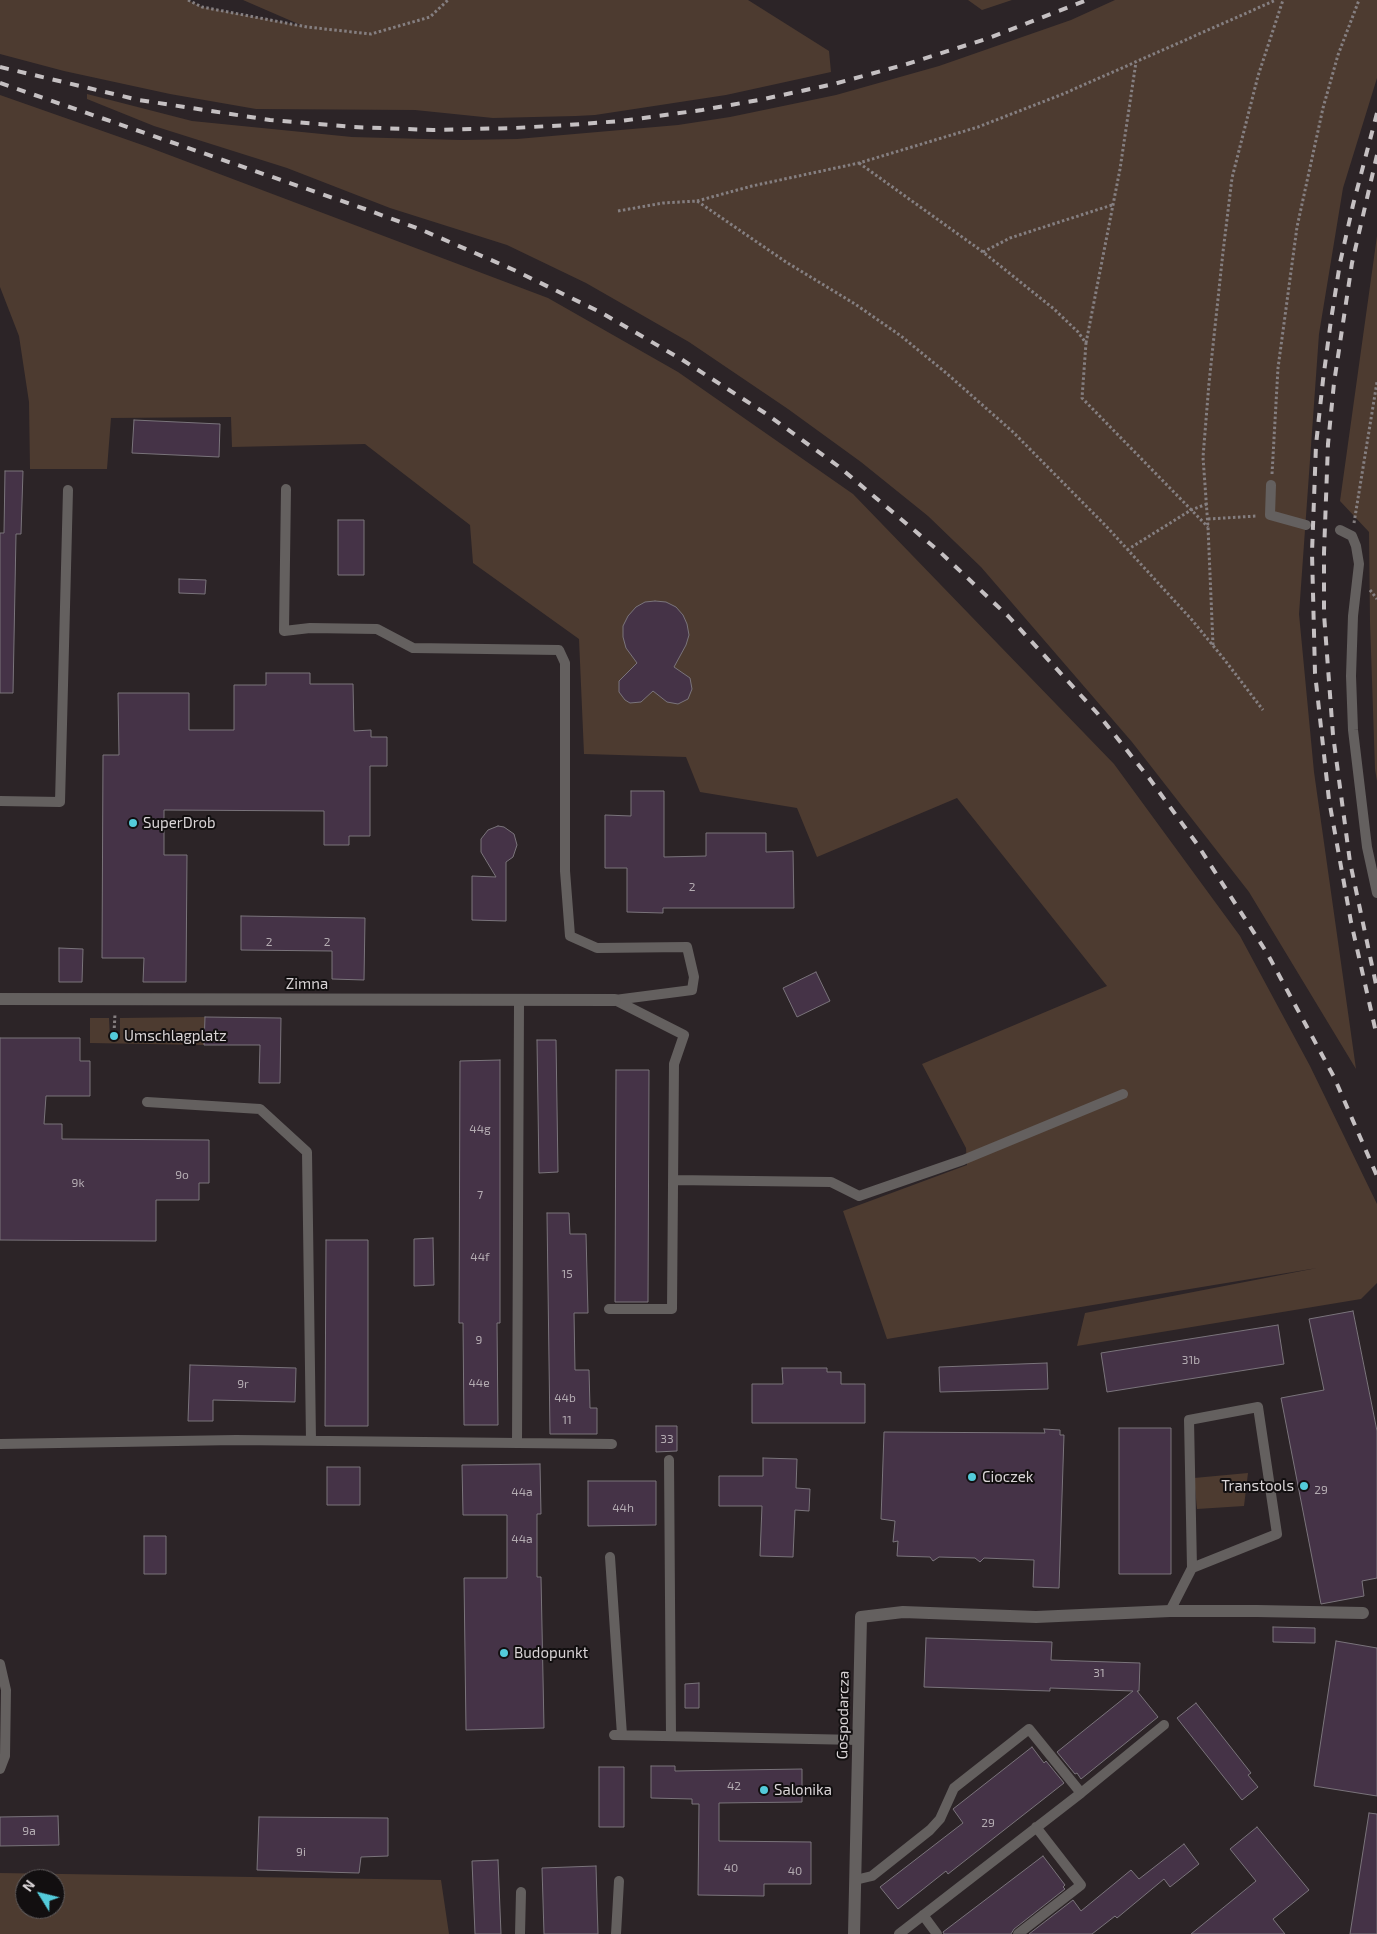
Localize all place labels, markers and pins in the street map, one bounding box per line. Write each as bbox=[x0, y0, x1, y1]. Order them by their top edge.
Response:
place label: SuperDrob bbox=[143, 814, 216, 832]
marker: SuperDrob bbox=[127, 817, 139, 829]
place label: Umschlagplatz bbox=[124, 1027, 227, 1045]
marker: Umschlagplatz bbox=[108, 1030, 120, 1042]
place label: Cioczek bbox=[982, 1468, 1033, 1486]
marker: Cioczek bbox=[966, 1471, 978, 1483]
place label: Transtools bbox=[1221, 1477, 1294, 1495]
marker: Transtools bbox=[1298, 1480, 1310, 1492]
place label: Budopunkt bbox=[514, 1644, 588, 1662]
marker: Budopunkt bbox=[498, 1647, 510, 1659]
place label: Salonika bbox=[774, 1781, 832, 1799]
marker: Salonika bbox=[758, 1784, 770, 1796]

